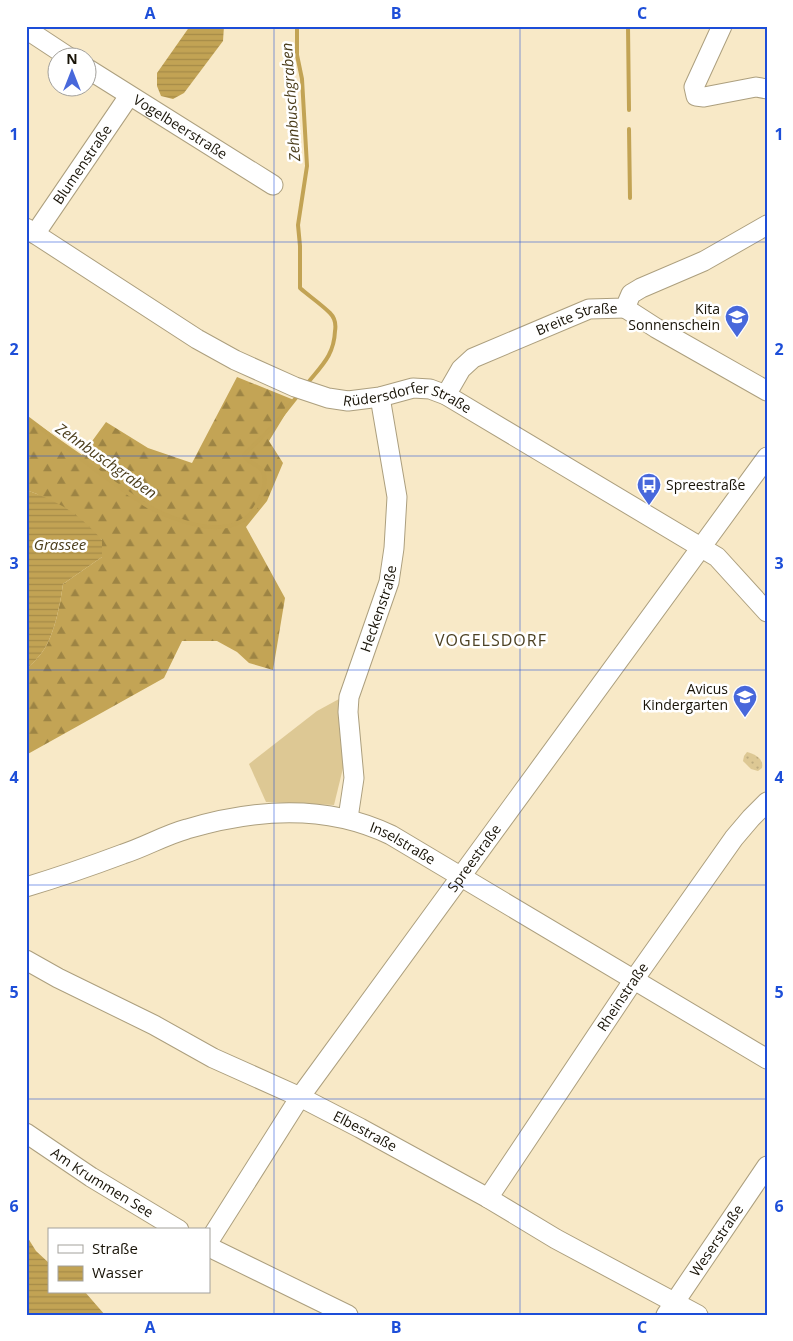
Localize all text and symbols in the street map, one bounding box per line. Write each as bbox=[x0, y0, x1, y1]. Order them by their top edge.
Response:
text: A bbox=[144, 2, 156, 24]
text: B bbox=[391, 2, 401, 24]
text: C bbox=[637, 2, 647, 24]
water label: Zehnbuschgraben bbox=[276, 42, 304, 163]
north arrow bbox=[48, 48, 98, 98]
text: N bbox=[66, 49, 78, 68]
street label: Vogelbeerstraße bbox=[130, 90, 231, 163]
street label: Blumenstraße bbox=[48, 121, 116, 208]
text: 1 bbox=[9, 123, 19, 145]
text: 1 bbox=[774, 123, 784, 145]
street label: Breite Straße bbox=[533, 298, 618, 339]
place label: Kita Sonnenschein bbox=[628, 299, 720, 334]
school or university icon: Kita Sonnenschein bbox=[724, 304, 750, 338]
text: 2 bbox=[9, 338, 19, 360]
text: 2 bbox=[774, 338, 784, 360]
street label: Rüdersdorfer Straße bbox=[342, 377, 475, 417]
water label: Zehnbuschgraben bbox=[51, 417, 161, 502]
bus stop icon: Spreestraße bbox=[636, 472, 662, 506]
place label: Spreestraße bbox=[666, 475, 746, 494]
water label: Grassee bbox=[34, 534, 87, 554]
text: 3 bbox=[9, 552, 19, 574]
text: 3 bbox=[774, 552, 784, 574]
street label: Heckenstraße bbox=[355, 564, 400, 655]
district label: VOGELSDORF bbox=[435, 629, 547, 651]
place label: Avicus Kindergarten bbox=[643, 679, 728, 714]
school or university icon: Avicus Kindergarten bbox=[732, 684, 758, 718]
text: 4 bbox=[9, 766, 19, 788]
text: 4 bbox=[774, 766, 784, 788]
street label: Inselstraße bbox=[367, 817, 439, 868]
street label: Spreestraße bbox=[443, 820, 505, 896]
street label: Rheinstraße bbox=[592, 958, 652, 1035]
text: 5 bbox=[9, 981, 19, 1003]
text: 5 bbox=[774, 981, 784, 1003]
street label: Elbestraße bbox=[330, 1106, 401, 1155]
street label: Am Krummen See bbox=[48, 1143, 157, 1222]
text: 6 bbox=[9, 1195, 19, 1217]
text: 6 bbox=[774, 1195, 784, 1217]
street label: Weserstraße bbox=[685, 1200, 747, 1280]
legend bbox=[48, 1228, 210, 1294]
text: Straße bbox=[92, 1238, 138, 1258]
text: Wasser bbox=[92, 1262, 143, 1282]
text: A bbox=[144, 1316, 156, 1338]
text: B bbox=[391, 1316, 401, 1338]
text: C bbox=[637, 1316, 647, 1338]

